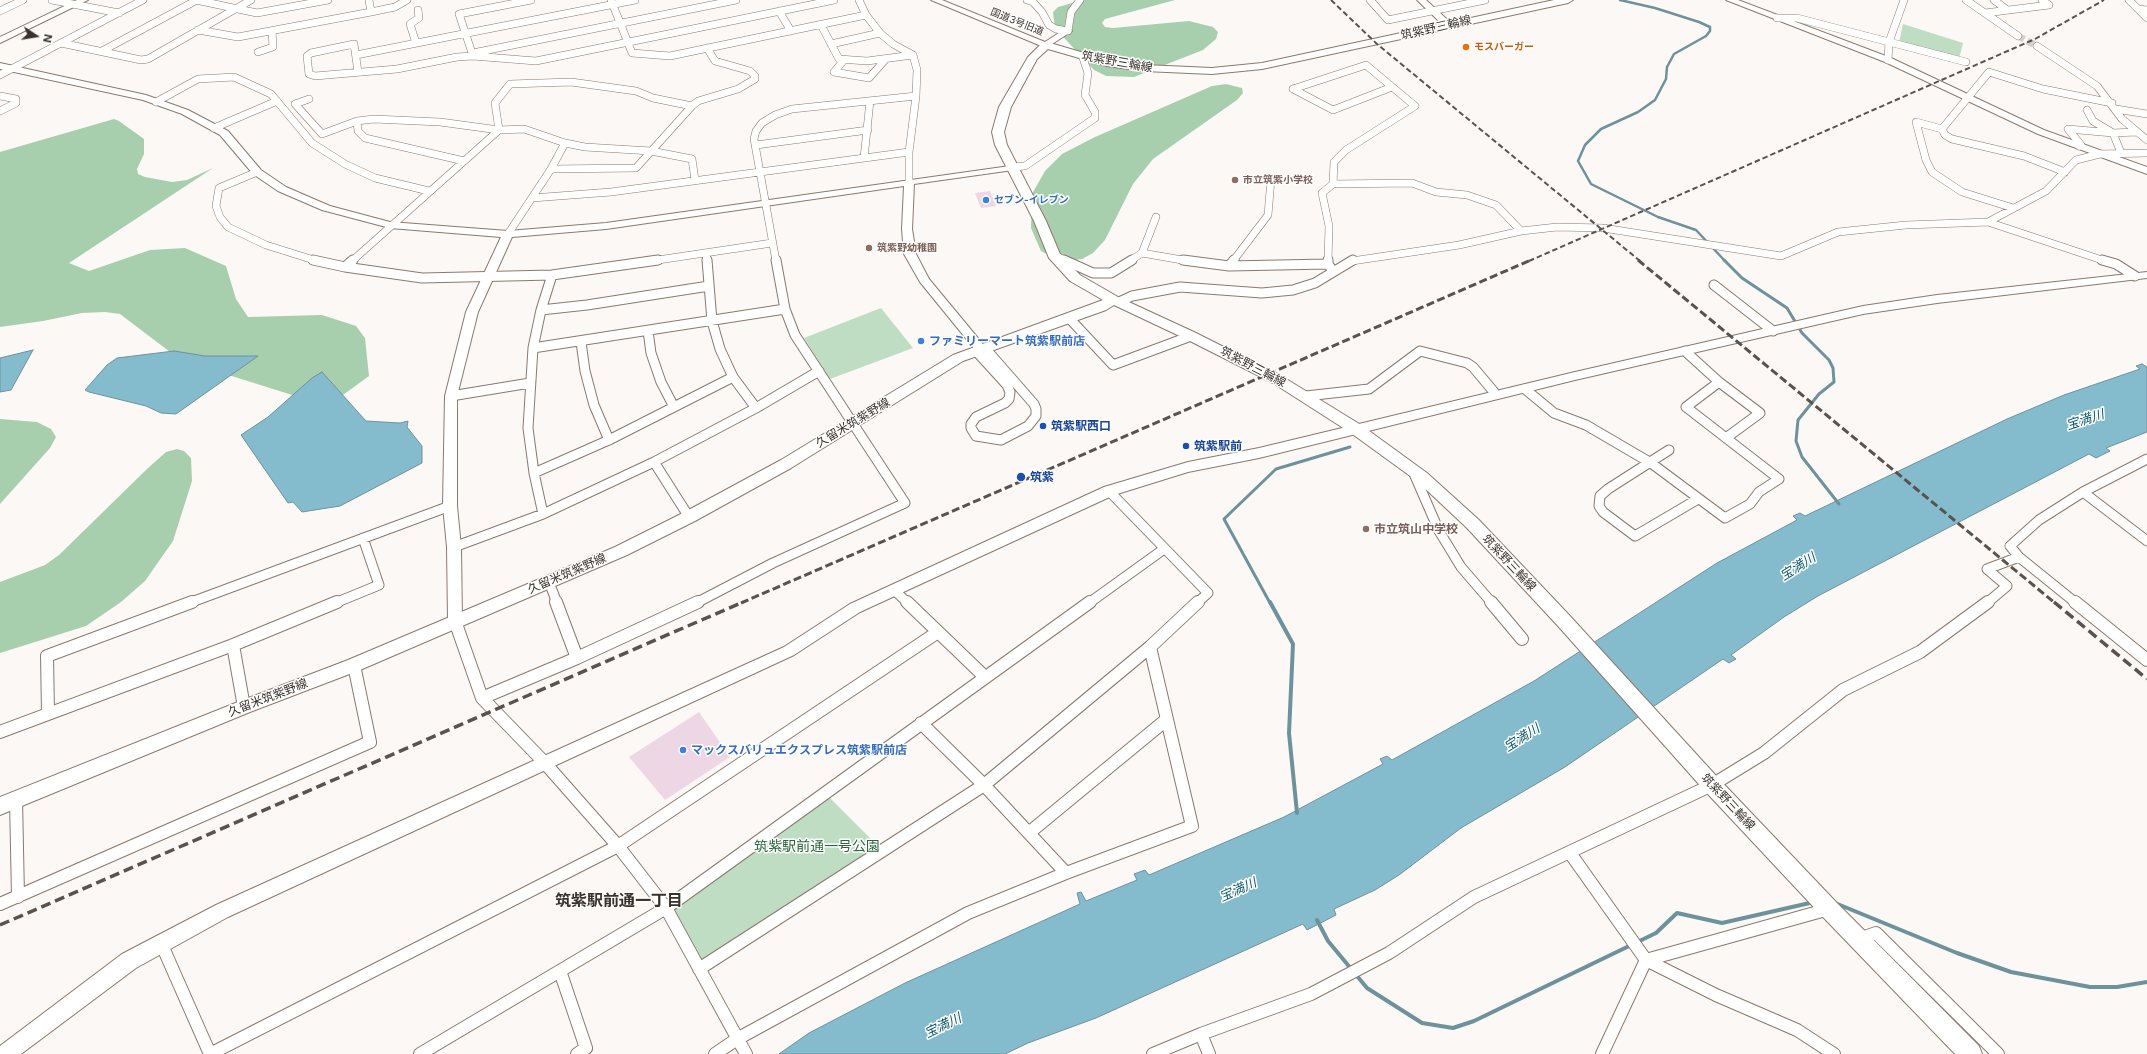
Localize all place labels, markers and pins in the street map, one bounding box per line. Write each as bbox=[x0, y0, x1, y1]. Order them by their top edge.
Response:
place label: モスバーガー bbox=[1474, 41, 1534, 53]
marker: モスバーガー bbox=[1461, 42, 1471, 52]
place label: 市立筑紫小学校 bbox=[1243, 174, 1313, 186]
marker: 市立筑紫小学校 bbox=[1230, 175, 1240, 185]
place label: セブン-イレブン bbox=[994, 194, 1069, 206]
marker: セブン-イレブン bbox=[981, 195, 991, 205]
place label: 筑紫野幼稚園 bbox=[877, 242, 937, 254]
marker: 筑紫野幼稚園 bbox=[864, 243, 874, 253]
place label: ファミリーマート筑紫駅前店 bbox=[929, 334, 1085, 348]
marker: ファミリーマート筑紫駅前店 bbox=[916, 336, 926, 346]
place label: 筑紫駅西口 bbox=[1051, 419, 1111, 433]
marker: 筑紫駅西口 bbox=[1038, 421, 1048, 431]
place label: 筑紫駅前 bbox=[1194, 439, 1242, 453]
marker: 筑紫駅前 bbox=[1181, 441, 1191, 451]
place label: 筑紫 bbox=[1030, 470, 1054, 484]
marker: 筑紫 bbox=[1015, 471, 1027, 483]
place label: 市立筑山中学校 bbox=[1374, 522, 1458, 536]
marker: 市立筑山中学校 bbox=[1361, 524, 1371, 534]
place label: マックスバリュエクスプレス筑紫駅前店 bbox=[691, 743, 907, 757]
marker: マックスバリュエクスプレス筑紫駅前店 bbox=[678, 745, 688, 755]

